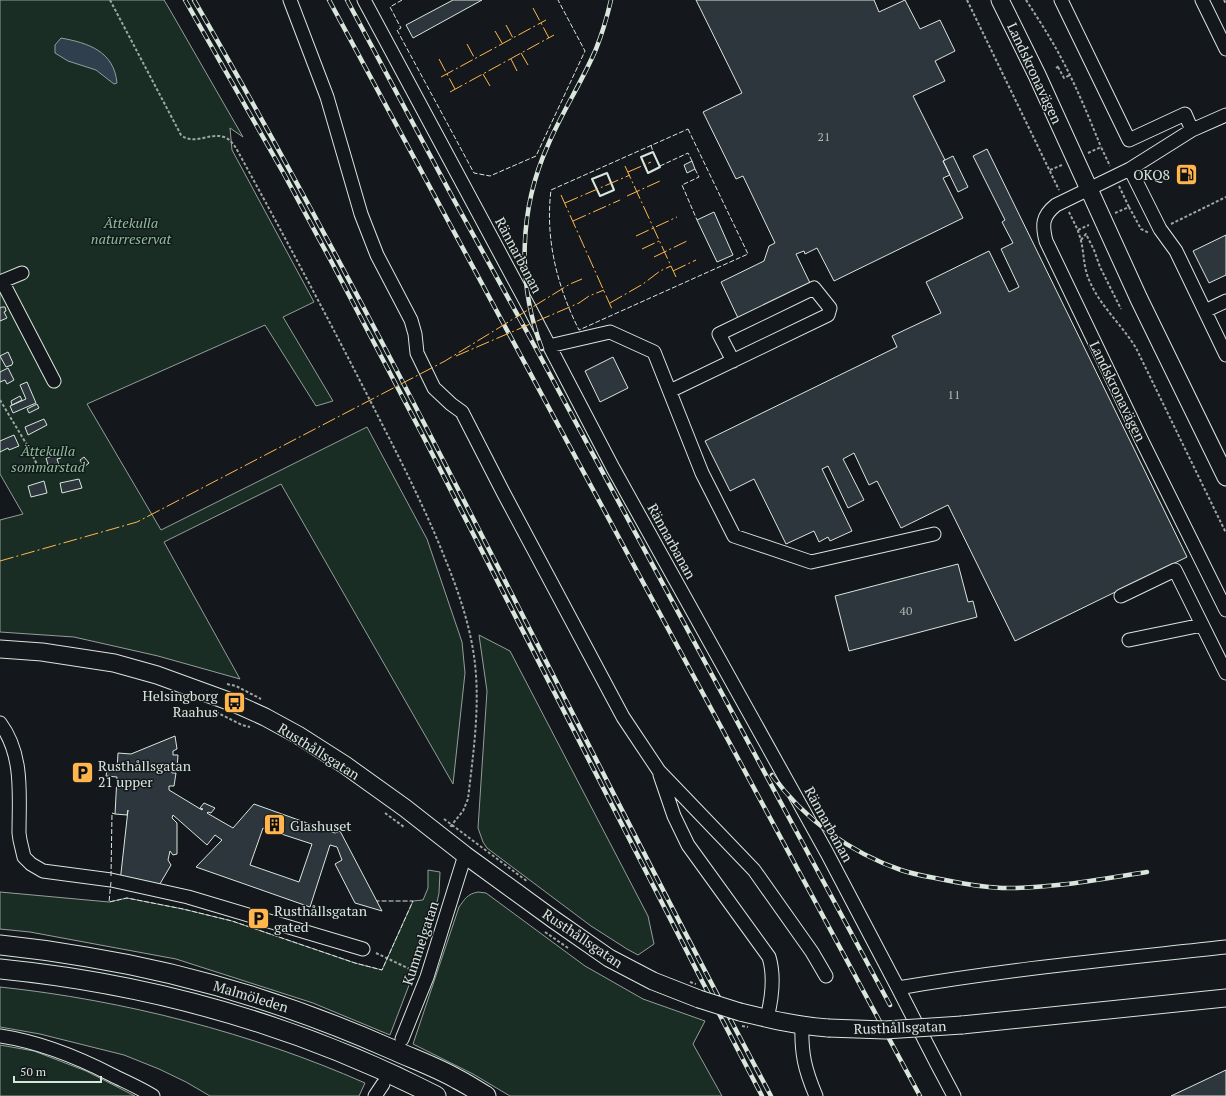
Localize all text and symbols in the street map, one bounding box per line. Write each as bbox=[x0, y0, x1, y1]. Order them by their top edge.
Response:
street label: Landskronavägen bbox=[1003, 19, 1067, 127]
house number: 21 bbox=[818, 129, 830, 144]
fuel station icon: OKQ8 bbox=[1173, 161, 1199, 187]
place label: OKQ8 bbox=[1133, 165, 1170, 184]
park label: Ättekulla naturreservat bbox=[91, 213, 172, 248]
street label: Rännarbanan bbox=[491, 214, 547, 297]
street label: Landskronavägen bbox=[1085, 338, 1151, 445]
house number: 11 bbox=[948, 387, 960, 402]
park label: Ättekulla sommarstad bbox=[11, 441, 85, 476]
street label: Rännarbanan bbox=[643, 500, 701, 583]
house number: 40 bbox=[900, 603, 912, 618]
place label: Helsingborg Raahus bbox=[142, 686, 219, 721]
bus stop icon: Helsingborg Raahus bbox=[221, 690, 247, 716]
street label: Rusthållsgatan bbox=[275, 718, 364, 784]
place label: Rusthållsgatan 21 upper bbox=[98, 756, 192, 791]
parking icon: Rusthållsgatan 21 upper bbox=[70, 760, 96, 786]
street label: Rännarbanan bbox=[800, 783, 858, 866]
building icon: Glashuset bbox=[261, 812, 287, 838]
place label: Glashuset bbox=[290, 816, 352, 835]
street label: Kummelgatan bbox=[397, 898, 443, 988]
place label: Rusthållsgatan gated bbox=[274, 901, 368, 936]
street label: Rusthållsgatan bbox=[539, 904, 627, 972]
parking icon: Rusthållsgatan gated bbox=[245, 905, 271, 931]
street label: Malmöleden bbox=[211, 976, 292, 1017]
street label: Rusthållsgatan bbox=[853, 1016, 947, 1038]
scale bar bbox=[14, 1058, 101, 1084]
text: 50 m bbox=[20, 1064, 47, 1079]

